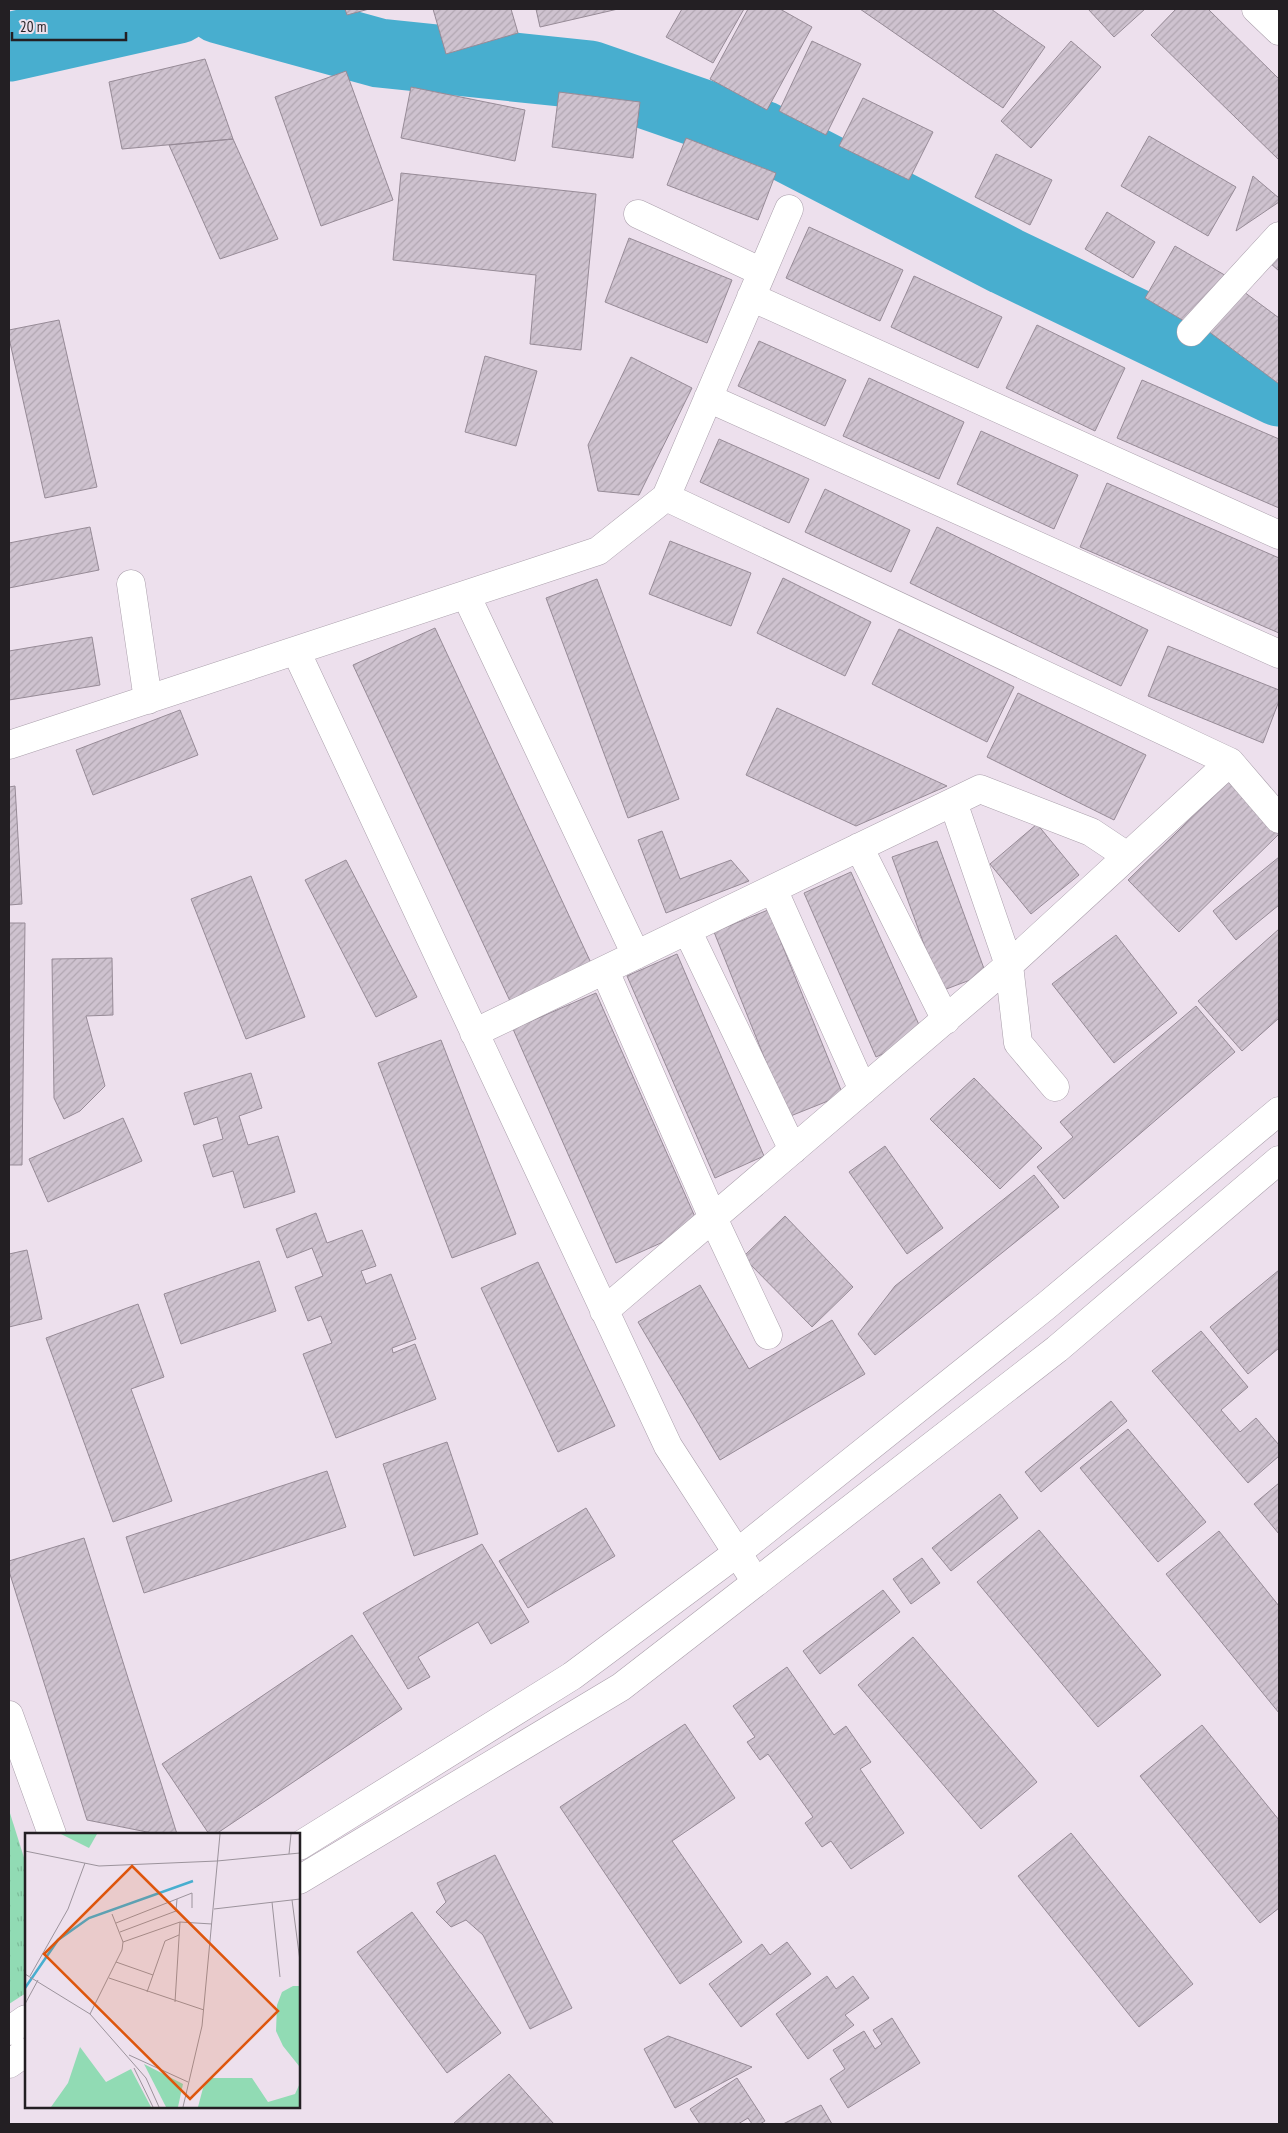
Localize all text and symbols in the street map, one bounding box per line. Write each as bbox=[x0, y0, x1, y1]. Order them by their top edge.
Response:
scale bar bbox=[12, 10, 126, 42]
text: 20 m bbox=[20, 17, 46, 36]
inset map bbox=[25, 1833, 300, 2108]

